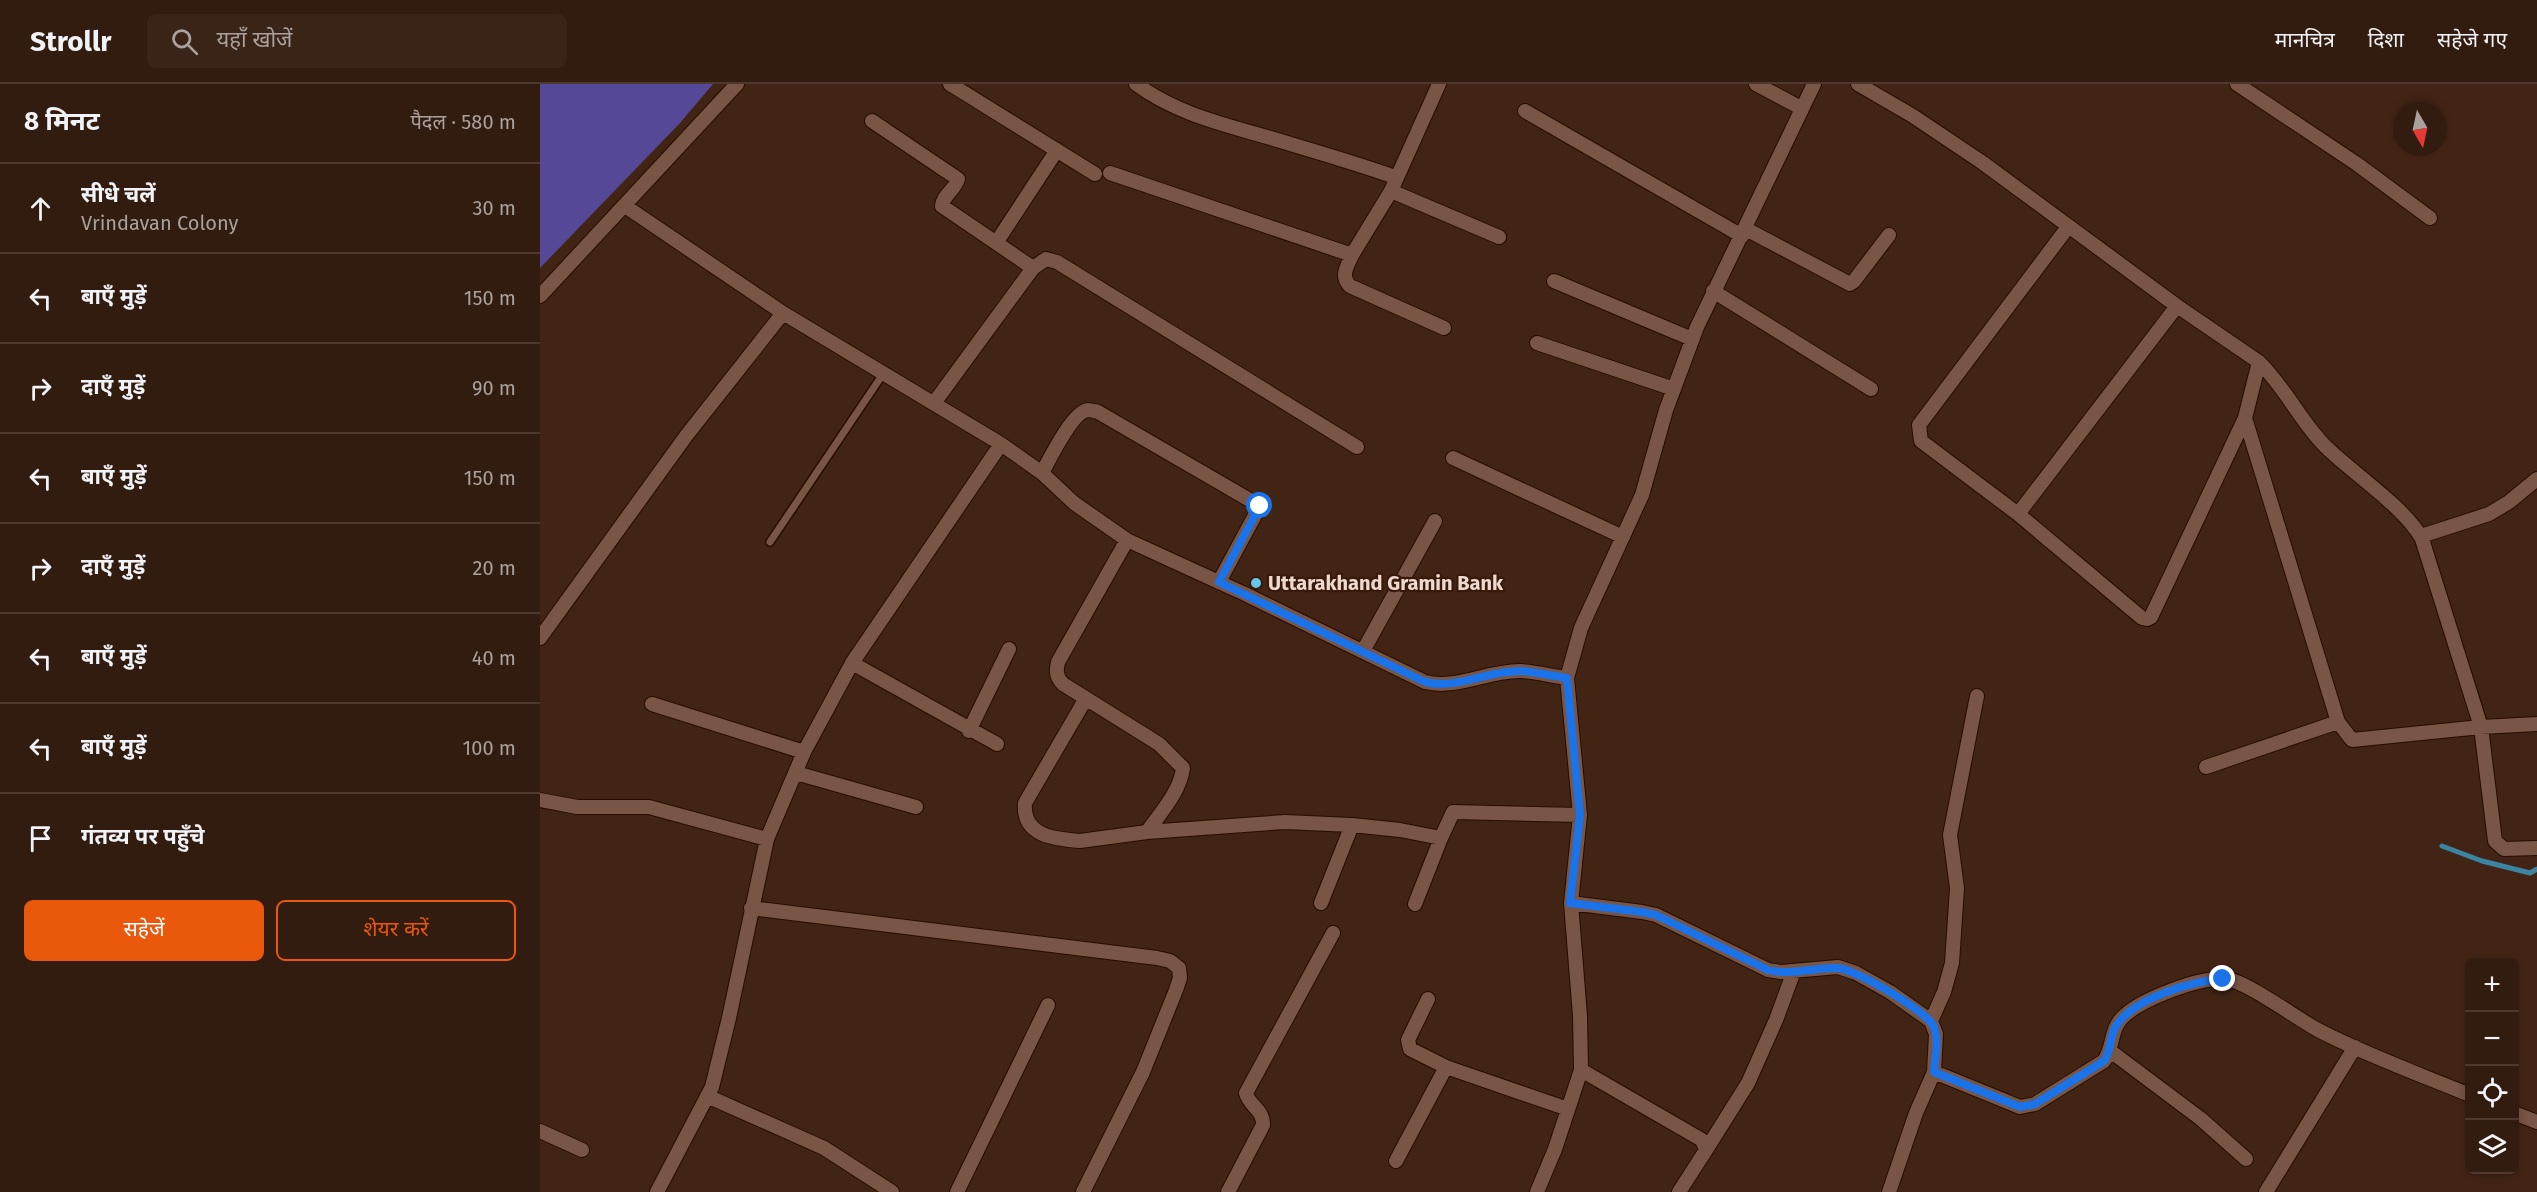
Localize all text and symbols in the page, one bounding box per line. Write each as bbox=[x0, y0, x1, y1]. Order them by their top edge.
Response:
search box bbox=[147, 14, 567, 68]
text: Strollr bbox=[30, 25, 111, 58]
icon: search bbox=[168, 25, 201, 58]
text: यहाँ खोजें bbox=[216, 26, 292, 53]
text: मानचित्र bbox=[2275, 27, 2335, 53]
text: दिशा bbox=[2368, 27, 2404, 53]
text: सहेजे गए bbox=[2437, 27, 2507, 53]
north arrow bbox=[2393, 102, 2447, 156]
text: 8 मिनट bbox=[24, 106, 100, 137]
text: पैदल · 580 m bbox=[410, 110, 516, 134]
text: सीधे चलें bbox=[81, 181, 156, 208]
icon: ahead bbox=[24, 192, 57, 225]
text: 30 m bbox=[472, 196, 516, 220]
text: Vrindavan Colony bbox=[81, 211, 238, 235]
icon: left bbox=[24, 282, 57, 315]
text: बाएँ मुड़ें bbox=[81, 283, 147, 310]
text: 150 m bbox=[464, 286, 516, 310]
icon: right bbox=[24, 372, 57, 405]
text: दाएँ मुड़ें bbox=[81, 373, 145, 400]
text: 90 m bbox=[472, 376, 516, 400]
icon: left bbox=[24, 462, 57, 495]
text: बाएँ मुड़ें bbox=[81, 463, 147, 490]
text: 150 m bbox=[464, 466, 516, 490]
route start bbox=[1246, 492, 1272, 518]
icon: right bbox=[24, 552, 57, 585]
text: दाएँ मुड़ें bbox=[81, 553, 145, 580]
text: 20 m bbox=[473, 556, 516, 580]
place label: Uttarakhand Gramin Bank bbox=[1268, 571, 1504, 595]
marker: Uttarakhand Gramin Bank bbox=[1249, 576, 1263, 590]
icon: left bbox=[24, 642, 57, 675]
text: बाएँ मुड़ें bbox=[81, 643, 147, 670]
text: 40 m bbox=[472, 646, 516, 670]
icon: left bbox=[24, 732, 57, 765]
text: बाएँ मुड़ें bbox=[81, 733, 147, 760]
text: 100 m bbox=[463, 736, 516, 760]
icon: arrive bbox=[24, 822, 57, 855]
text: गंतव्य पर पहुँचे bbox=[81, 823, 205, 850]
button: सहेजें bbox=[24, 900, 264, 961]
button: शेयर करें bbox=[276, 900, 516, 961]
map controls bbox=[2465, 958, 2519, 1174]
button: + bbox=[2465, 958, 2519, 1012]
route end bbox=[2209, 965, 2235, 991]
button: − bbox=[2465, 1012, 2519, 1066]
button: locate bbox=[2465, 1066, 2519, 1120]
button: layers bbox=[2465, 1120, 2519, 1174]

